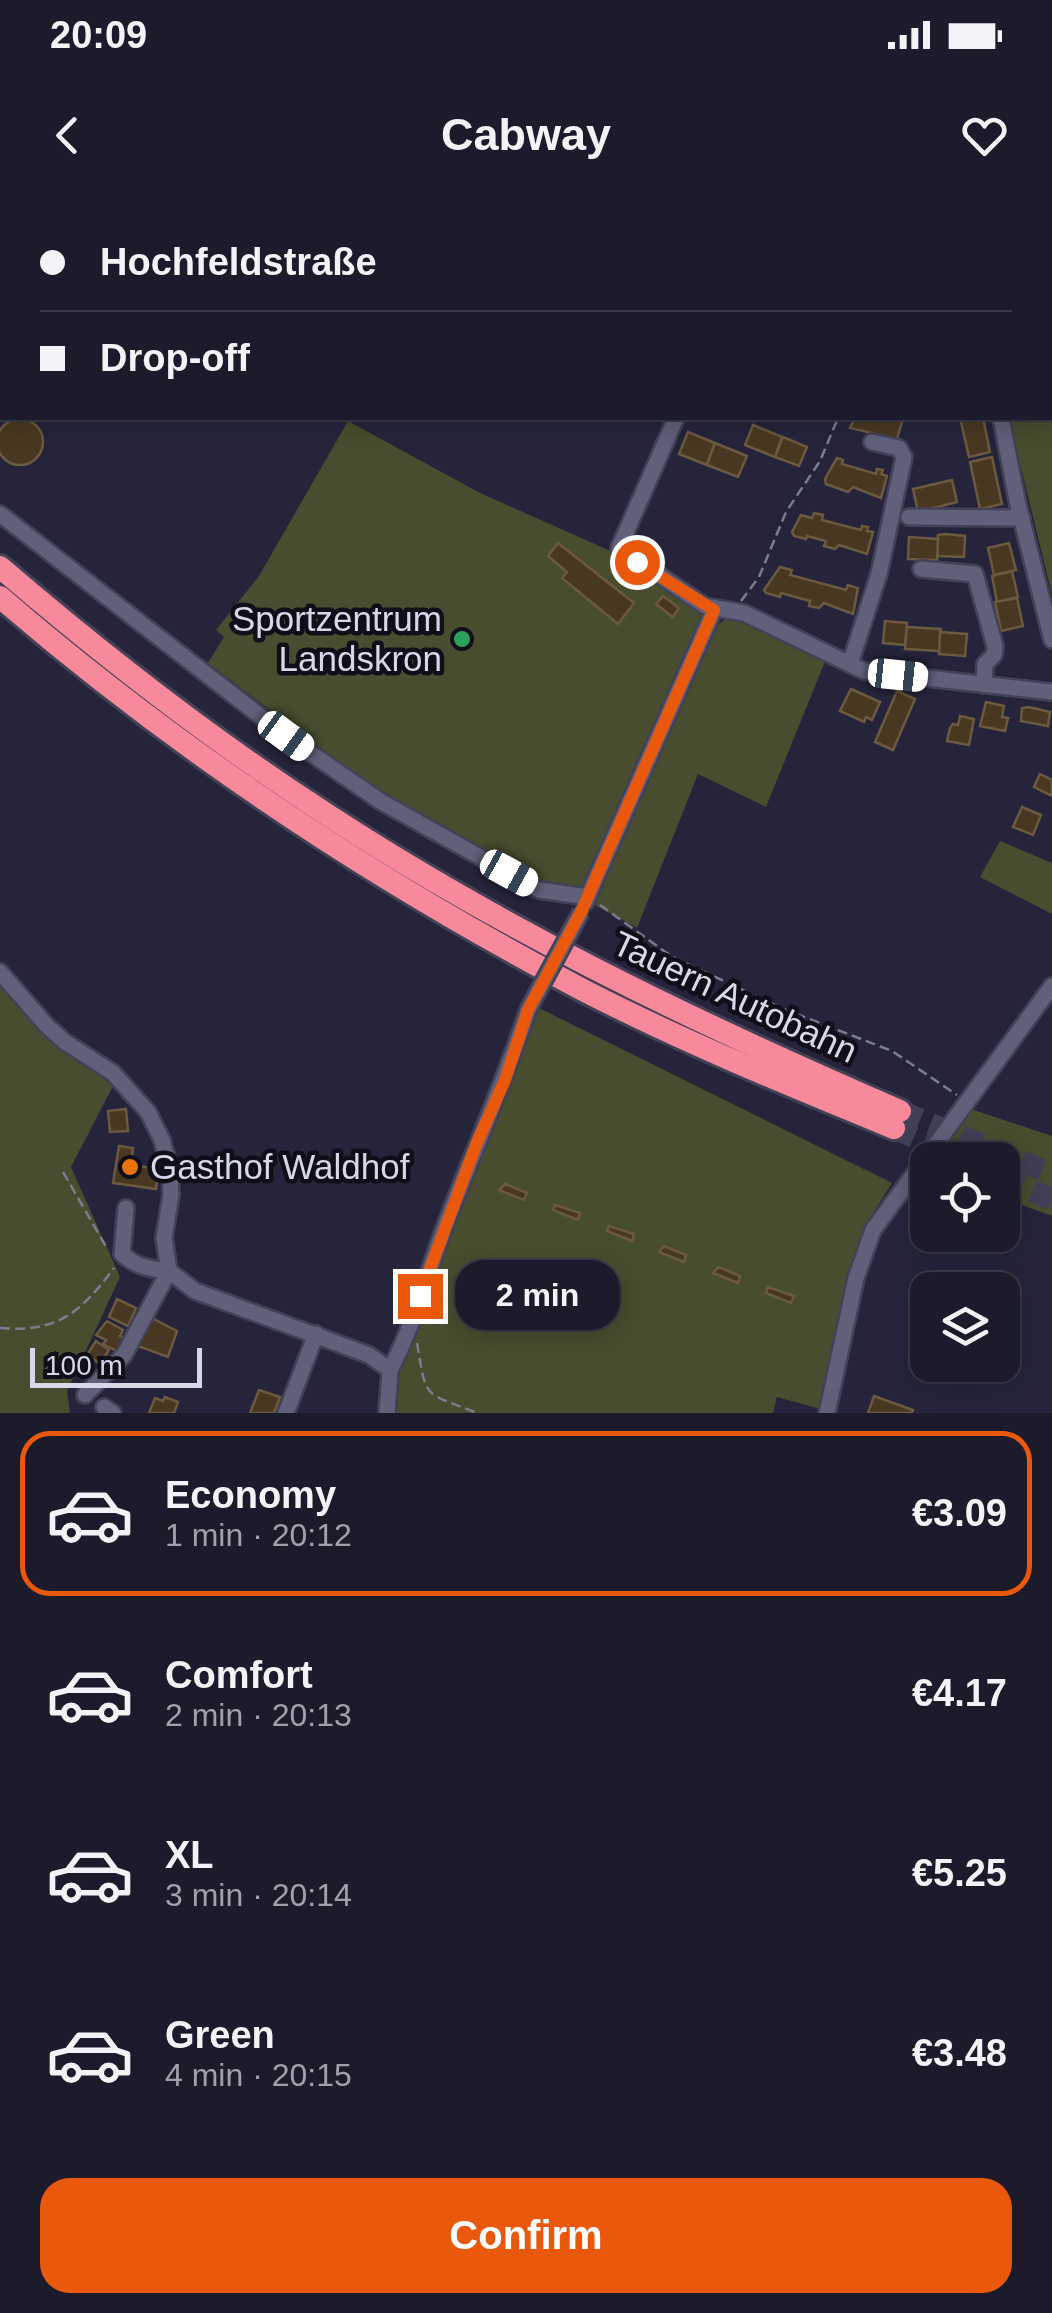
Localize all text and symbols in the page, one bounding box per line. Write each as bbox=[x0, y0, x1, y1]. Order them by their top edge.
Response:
text: 20:09 bbox=[50, 14, 147, 56]
icon: back bbox=[40, 108, 95, 163]
icon: heart bbox=[957, 108, 1012, 163]
text: Cabway bbox=[441, 109, 611, 160]
text: Hochfeldstraße bbox=[100, 241, 377, 283]
text: Drop-off bbox=[100, 337, 250, 379]
route start bbox=[615, 540, 660, 585]
place label: Sportzentrum Landskron bbox=[232, 599, 442, 678]
marker: Sportzentrum Landskron bbox=[451, 628, 473, 650]
car bbox=[867, 657, 929, 693]
car bbox=[253, 706, 319, 766]
car bbox=[475, 845, 543, 901]
street label: Tauern Autobahn bbox=[607, 923, 863, 1070]
map controls bbox=[910, 1142, 1020, 1382]
button: locate bbox=[910, 1142, 1020, 1252]
place label: Gasthof Waldhof bbox=[150, 1147, 410, 1186]
marker: Gasthof Waldhof bbox=[119, 1156, 141, 1178]
callout: 2 min bbox=[455, 1261, 620, 1331]
button: layers bbox=[910, 1272, 1020, 1382]
route end bbox=[398, 1274, 443, 1319]
text: 2 min bbox=[496, 1277, 579, 1313]
scale bar bbox=[30, 1343, 202, 1388]
text: 100 m bbox=[45, 1350, 123, 1381]
icon: car bbox=[45, 1469, 135, 1559]
text: Economy bbox=[165, 1474, 336, 1516]
text: €3.09 bbox=[912, 1492, 1007, 1534]
text: 1 min · 20:12 bbox=[165, 1517, 352, 1553]
icon: car bbox=[45, 1649, 135, 1739]
text: Comfort bbox=[165, 1654, 313, 1696]
text: €4.17 bbox=[912, 1672, 1007, 1714]
text: 2 min · 20:13 bbox=[165, 1697, 352, 1733]
icon: car bbox=[45, 1829, 135, 1919]
text: XL bbox=[165, 1834, 214, 1876]
text: €5.25 bbox=[912, 1852, 1007, 1894]
text: 3 min · 20:14 bbox=[165, 1877, 352, 1913]
icon: car bbox=[45, 2009, 135, 2099]
text: Green bbox=[165, 2014, 275, 2056]
text: €3.48 bbox=[912, 2032, 1007, 2074]
text: 4 min · 20:15 bbox=[165, 2057, 352, 2093]
button: Confirm bbox=[40, 2178, 1012, 2293]

